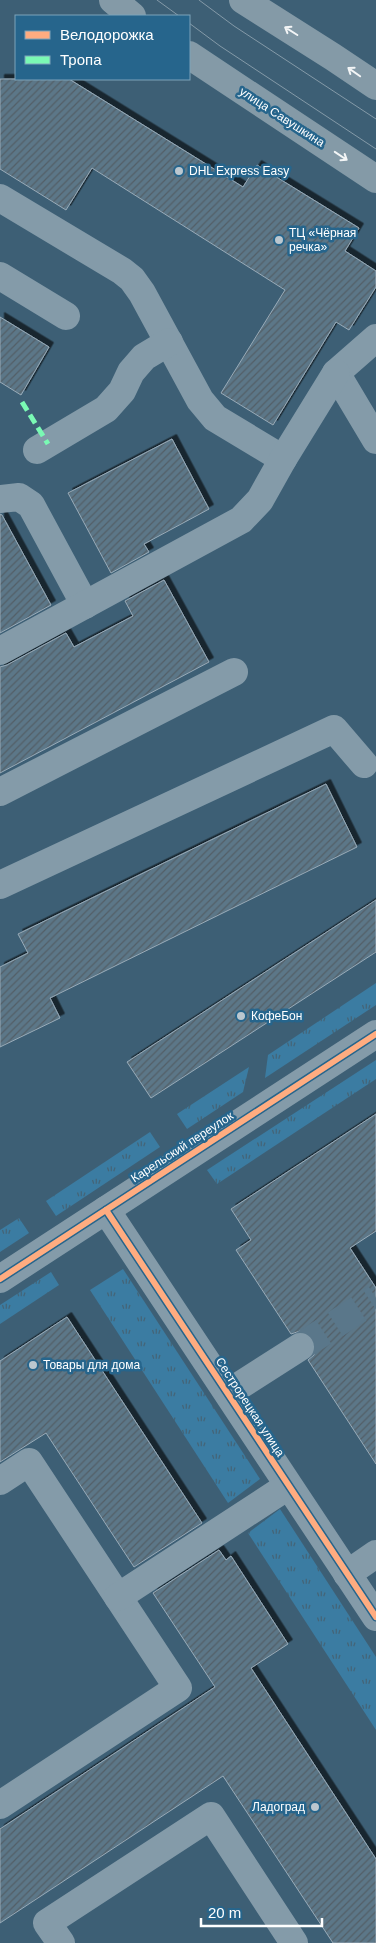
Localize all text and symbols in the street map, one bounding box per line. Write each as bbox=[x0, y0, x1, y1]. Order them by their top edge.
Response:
legend bbox=[15, 15, 190, 80]
one-way arrow bbox=[285, 25, 299, 35]
text: Велодорожка bbox=[60, 26, 154, 43]
text: Тропа bbox=[60, 51, 102, 68]
one-way arrow bbox=[348, 66, 362, 76]
street label: улица Савушкина bbox=[237, 84, 328, 150]
one-way arrow bbox=[334, 151, 348, 161]
place label: DHL Express Easy bbox=[189, 164, 289, 178]
marker: DHL Express Easy bbox=[173, 165, 185, 177]
place label: ТЦ «Чёрная речка» bbox=[289, 226, 356, 254]
marker: ТЦ «Чёрная речка» bbox=[273, 234, 285, 246]
place label: КофеБон bbox=[251, 1009, 302, 1023]
marker: КофеБон bbox=[235, 1010, 247, 1022]
street label: Карельский переулок bbox=[128, 1108, 236, 1185]
street label: Сестрорецкая улица bbox=[213, 1355, 287, 1459]
place label: Товары для дома bbox=[43, 1358, 140, 1372]
marker: Товары для дома bbox=[27, 1359, 39, 1371]
place label: Ладоград bbox=[252, 1800, 305, 1814]
marker: Ладоград bbox=[309, 1801, 321, 1813]
scale bar bbox=[201, 1896, 322, 1928]
text: 20 m bbox=[208, 1904, 241, 1921]

